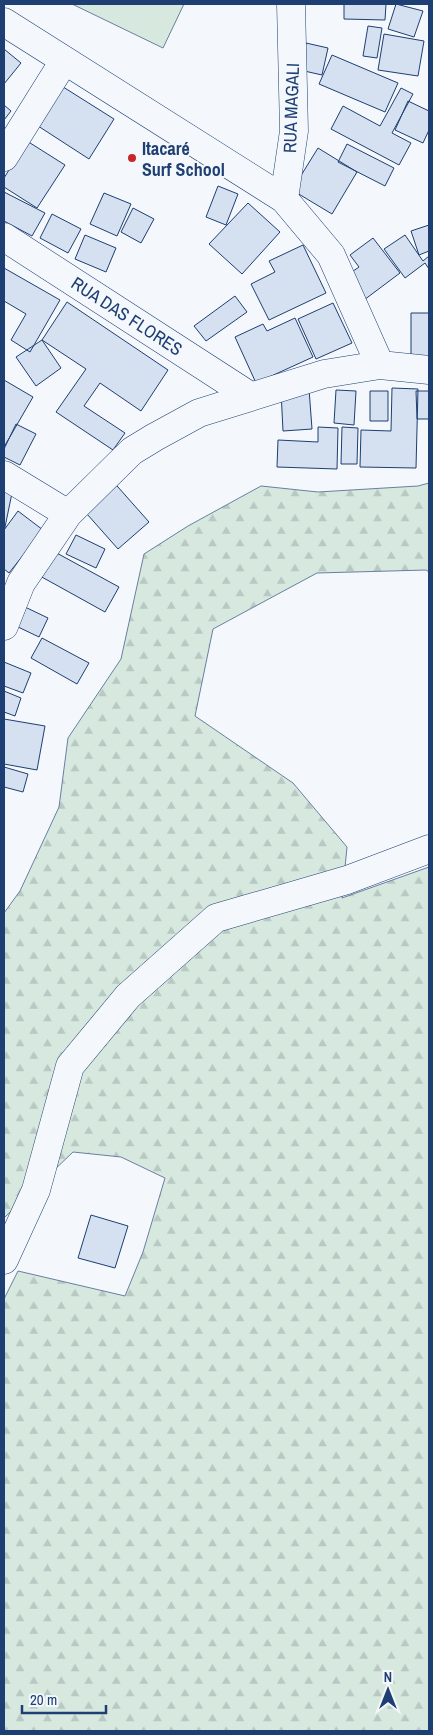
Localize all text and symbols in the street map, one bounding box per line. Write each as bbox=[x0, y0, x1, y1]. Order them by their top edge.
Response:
street label: RUA MAGALI bbox=[277, 62, 305, 154]
place label: Itacaré Surf School bbox=[142, 136, 225, 182]
marker: Itacaré Surf School bbox=[126, 152, 138, 164]
street label: RUA DAS FLORES bbox=[67, 271, 188, 361]
north arrow bbox=[363, 1665, 413, 1715]
text: N bbox=[384, 1668, 392, 1686]
scale bar bbox=[22, 1682, 106, 1714]
text: 20 m bbox=[30, 1689, 57, 1710]

